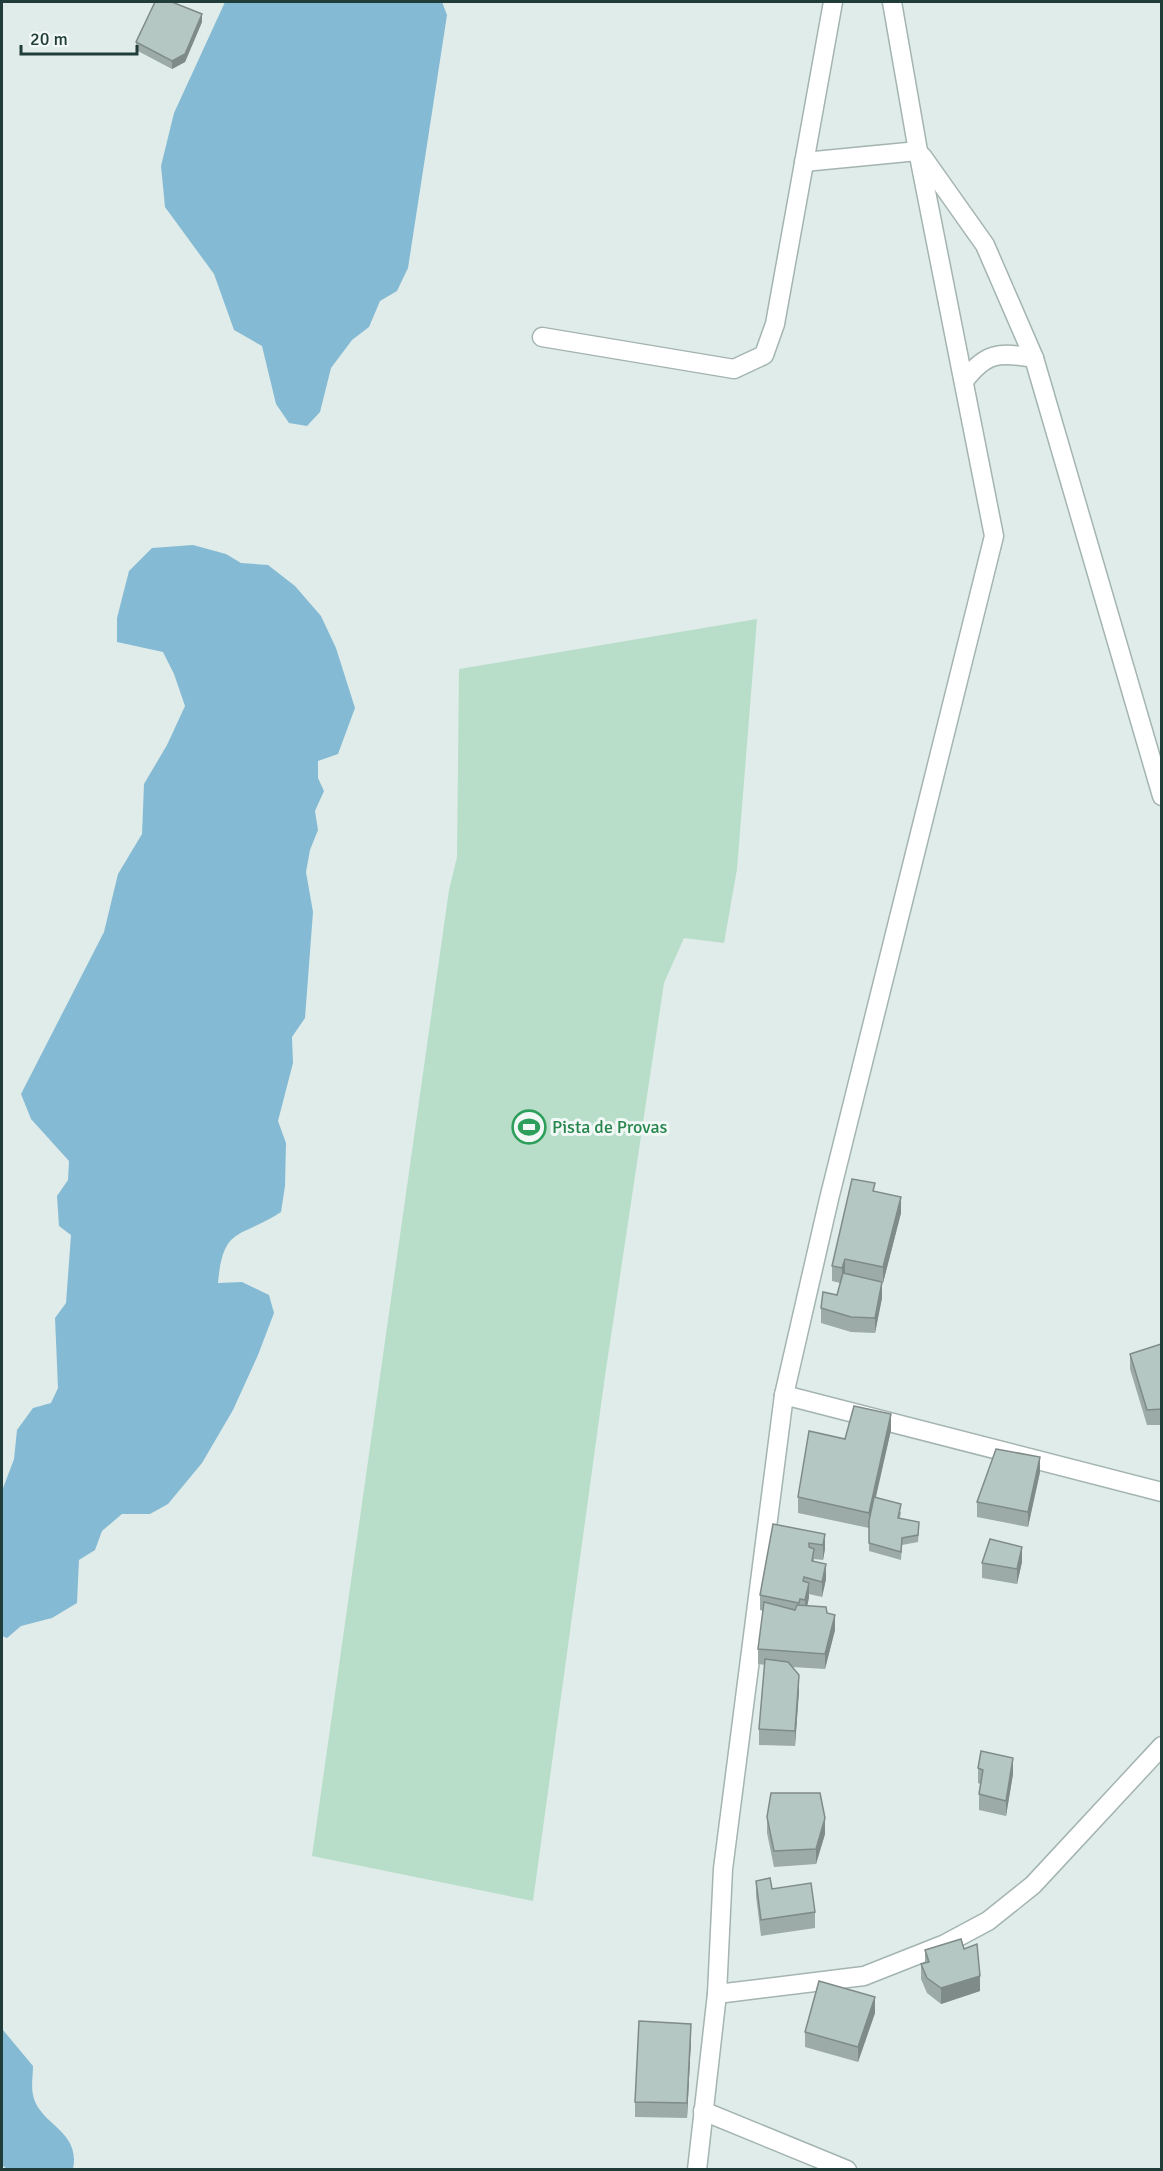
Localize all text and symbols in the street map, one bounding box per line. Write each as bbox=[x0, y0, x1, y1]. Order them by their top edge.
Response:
scale bar bbox=[21, 18, 136, 56]
text: 20 m bbox=[30, 28, 68, 50]
sports icon: Pista de Provas bbox=[511, 1109, 547, 1145]
place label: Pista de Provas bbox=[552, 1116, 668, 1138]

